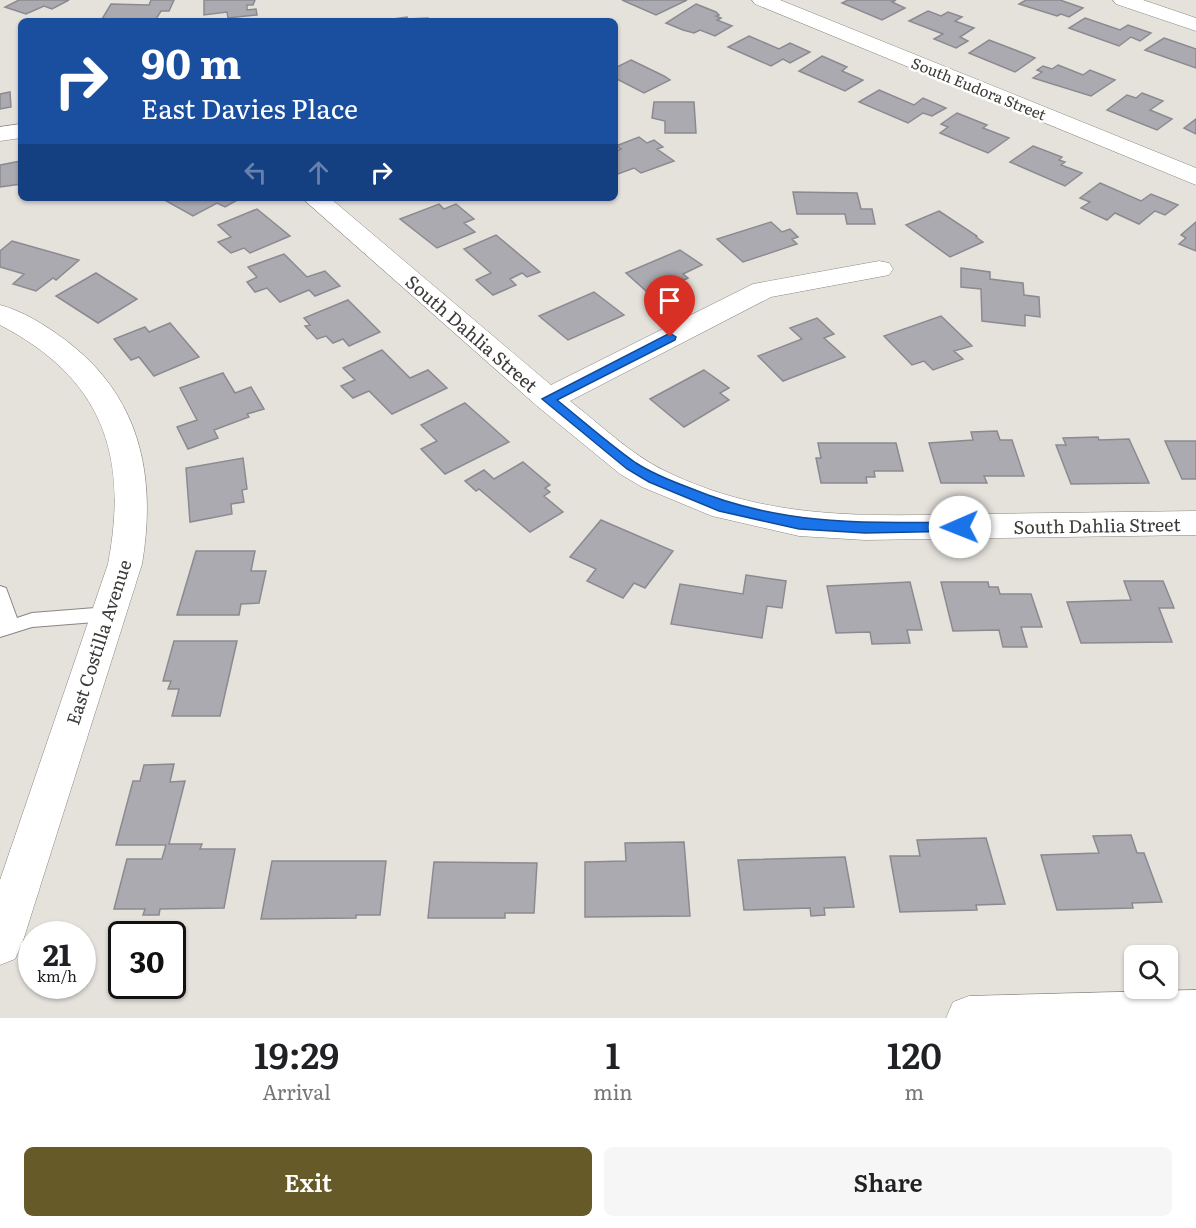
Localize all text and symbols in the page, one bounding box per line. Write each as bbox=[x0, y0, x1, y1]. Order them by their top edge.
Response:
text: 90 m bbox=[141, 30, 241, 92]
icon: right bbox=[42, 42, 120, 120]
street label: South Eudora Street bbox=[908, 50, 1050, 126]
text: East Davies Place bbox=[141, 87, 358, 127]
icon: left bbox=[239, 156, 272, 189]
icon: ahead bbox=[302, 156, 335, 189]
icon: right bbox=[365, 156, 398, 189]
street label: South Dahlia Street bbox=[400, 268, 544, 398]
pin bbox=[644, 275, 695, 337]
icon: arrive bbox=[653, 284, 686, 317]
position arrow bbox=[928, 495, 992, 559]
street label: South Dahlia Street bbox=[1013, 510, 1181, 540]
street label: East Costilla Avenue bbox=[59, 556, 137, 728]
speed limit sign: 30 bbox=[108, 921, 186, 999]
text: 21 bbox=[43, 931, 71, 975]
map controls bbox=[1124, 945, 1178, 999]
button: search bbox=[1124, 945, 1178, 999]
text: km/h bbox=[37, 964, 77, 987]
text: 19:29 bbox=[254, 1027, 339, 1080]
text: 1 bbox=[606, 1027, 620, 1080]
text: 120 bbox=[887, 1027, 942, 1080]
text: Arrival bbox=[263, 1076, 331, 1106]
text: min bbox=[593, 1076, 633, 1106]
text: m bbox=[905, 1076, 924, 1106]
button: Exit bbox=[24, 1147, 592, 1216]
button: Share bbox=[604, 1147, 1172, 1216]

